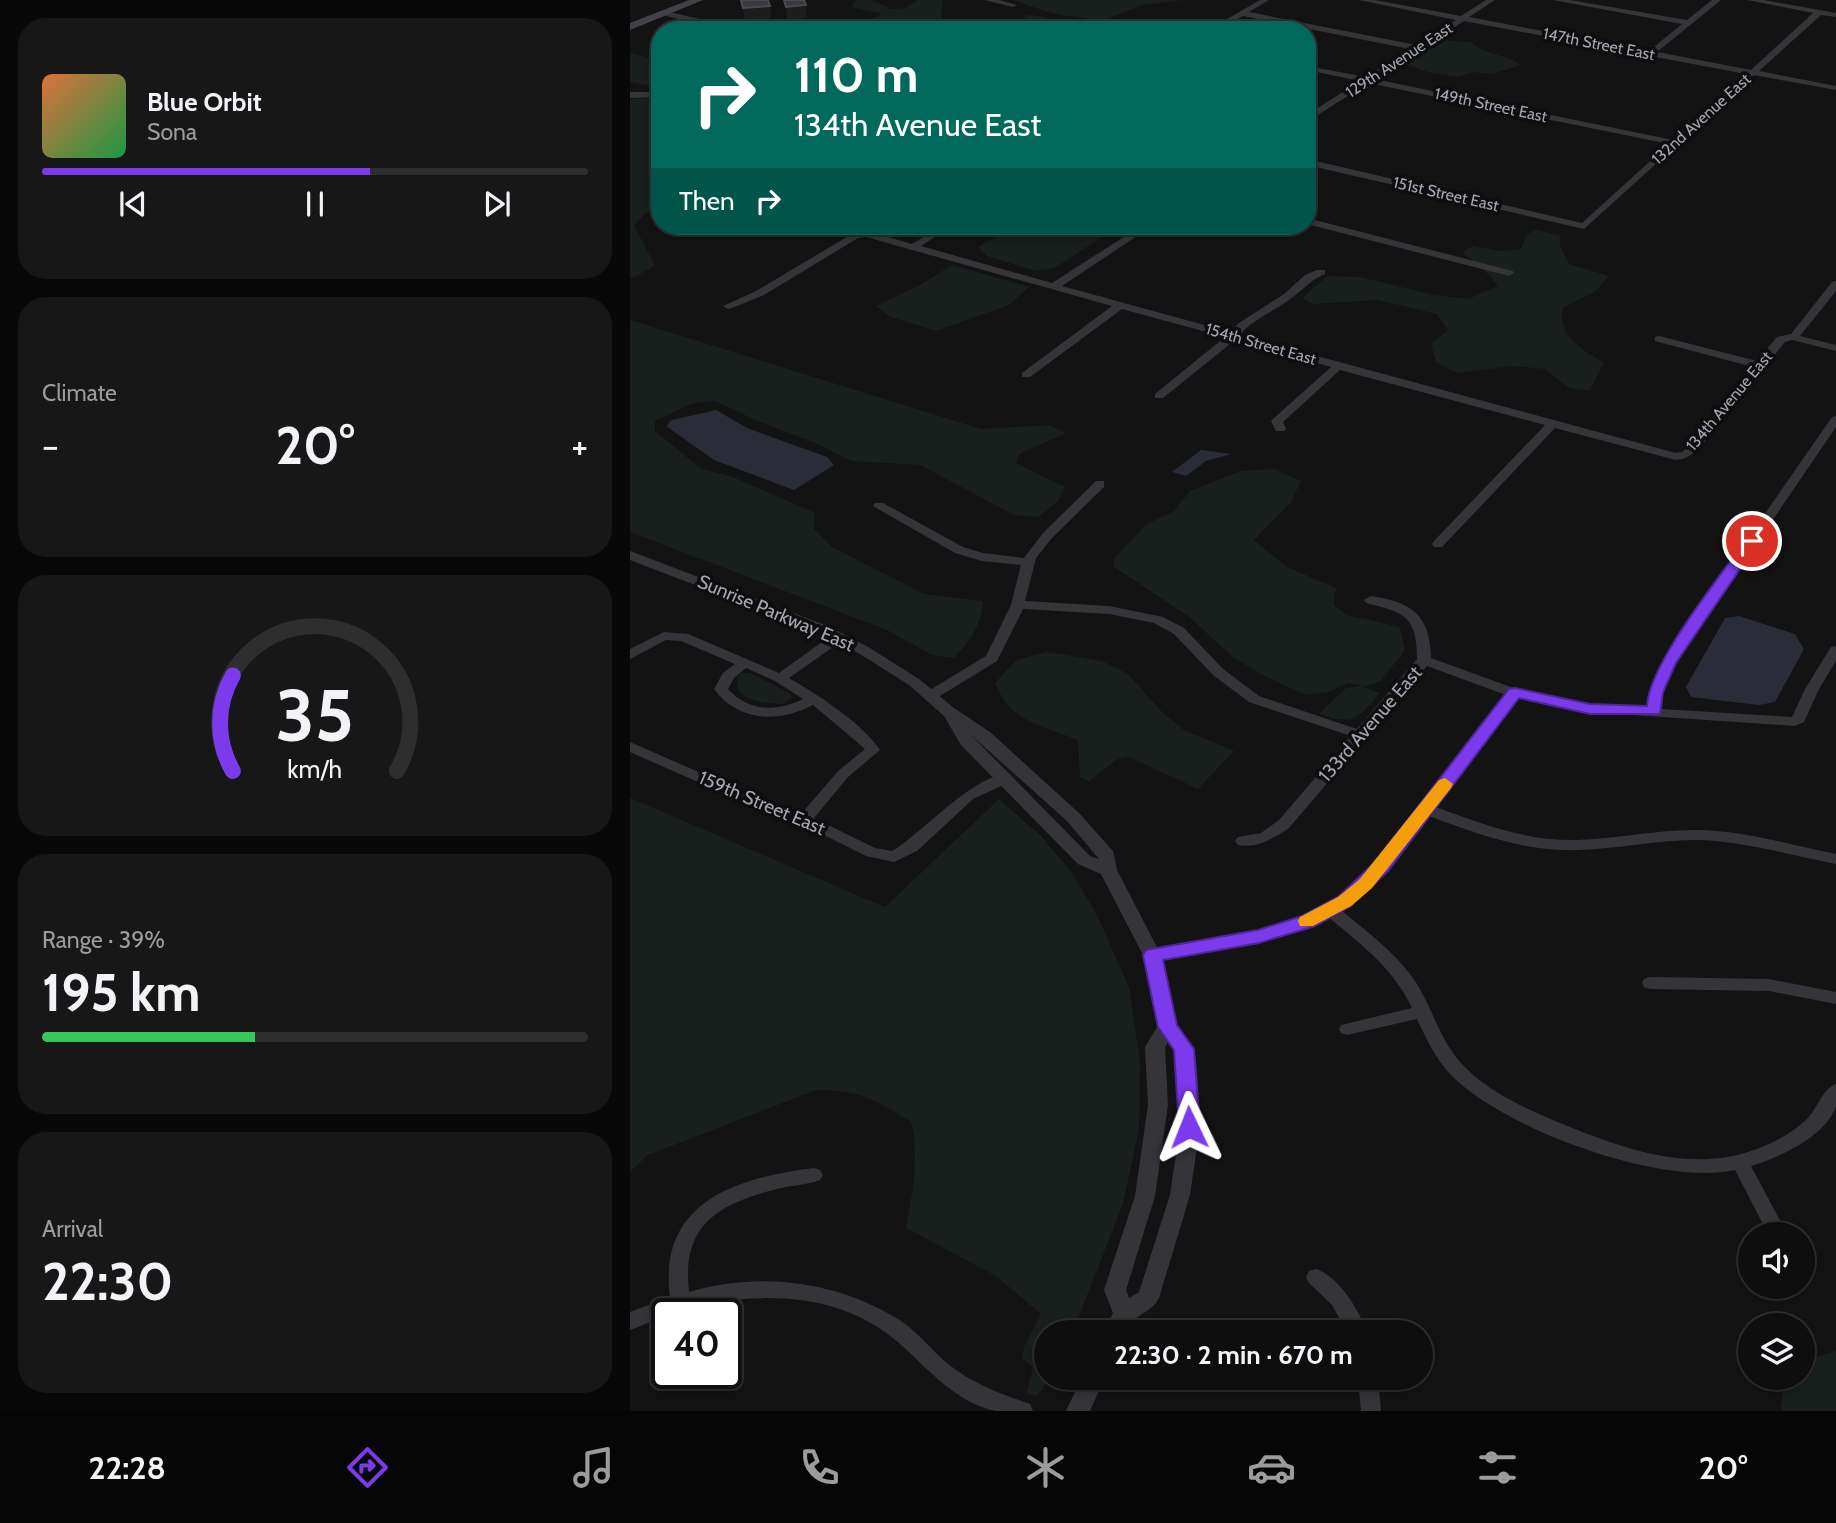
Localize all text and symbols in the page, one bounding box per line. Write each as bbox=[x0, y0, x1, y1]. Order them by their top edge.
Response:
street label: 129th Avenue East bbox=[1342, 18, 1456, 102]
street label: 147th Street East bbox=[1541, 24, 1657, 64]
text: 110 m bbox=[794, 45, 918, 104]
icon: right bbox=[679, 49, 770, 140]
street label: 132nd Avenue East bbox=[1648, 69, 1755, 168]
street label: 149th Street East bbox=[1433, 84, 1550, 126]
text: Blue Orbit bbox=[147, 86, 262, 118]
text: 134th Avenue East bbox=[794, 105, 1041, 144]
text: Sona bbox=[147, 118, 197, 146]
street label: 151st Street East bbox=[1391, 173, 1501, 216]
icon: right bbox=[749, 182, 787, 220]
icon: previous bbox=[114, 185, 152, 223]
icon: pause bbox=[296, 185, 334, 223]
icon: next bbox=[478, 185, 516, 223]
text: Then bbox=[679, 185, 735, 217]
street label: 154th Street East bbox=[1204, 319, 1319, 369]
street label: 134th Avenue East bbox=[1682, 347, 1776, 454]
text: Climate bbox=[42, 379, 117, 407]
text: 20° bbox=[275, 414, 355, 477]
text: − bbox=[42, 422, 59, 469]
text: + bbox=[571, 422, 588, 469]
pin bbox=[1722, 511, 1782, 571]
icon: arrive bbox=[1733, 522, 1771, 560]
street label: Sunrise Parkway East bbox=[694, 570, 858, 657]
street label: 133rd Avenue East bbox=[1314, 661, 1427, 787]
text: 35 bbox=[276, 672, 354, 760]
text: km/h bbox=[288, 754, 342, 784]
street label: 159th Street East bbox=[695, 766, 829, 840]
text: Range · 39% bbox=[42, 926, 165, 954]
text: 195 km bbox=[42, 961, 200, 1024]
position arrow bbox=[1152, 1090, 1226, 1164]
text: Arrival bbox=[42, 1215, 103, 1243]
map controls bbox=[1738, 1222, 1815, 1390]
button: sound bbox=[1738, 1222, 1815, 1299]
text: 22:30 bbox=[42, 1250, 173, 1313]
speed limit sign: 40 bbox=[651, 1298, 742, 1389]
button: layers bbox=[1738, 1313, 1815, 1390]
text: 22:30 · 2 min · 670 m bbox=[1114, 1339, 1353, 1371]
icon: directions bbox=[343, 1443, 392, 1492]
icon: music bbox=[569, 1443, 618, 1492]
icon: phone bbox=[795, 1443, 844, 1492]
icon: climate bbox=[1021, 1443, 1070, 1492]
icon: car bbox=[1247, 1443, 1296, 1492]
icon: filters bbox=[1473, 1443, 1522, 1492]
text: 22:28 bbox=[89, 1448, 166, 1487]
text: 20° bbox=[1699, 1448, 1748, 1487]

